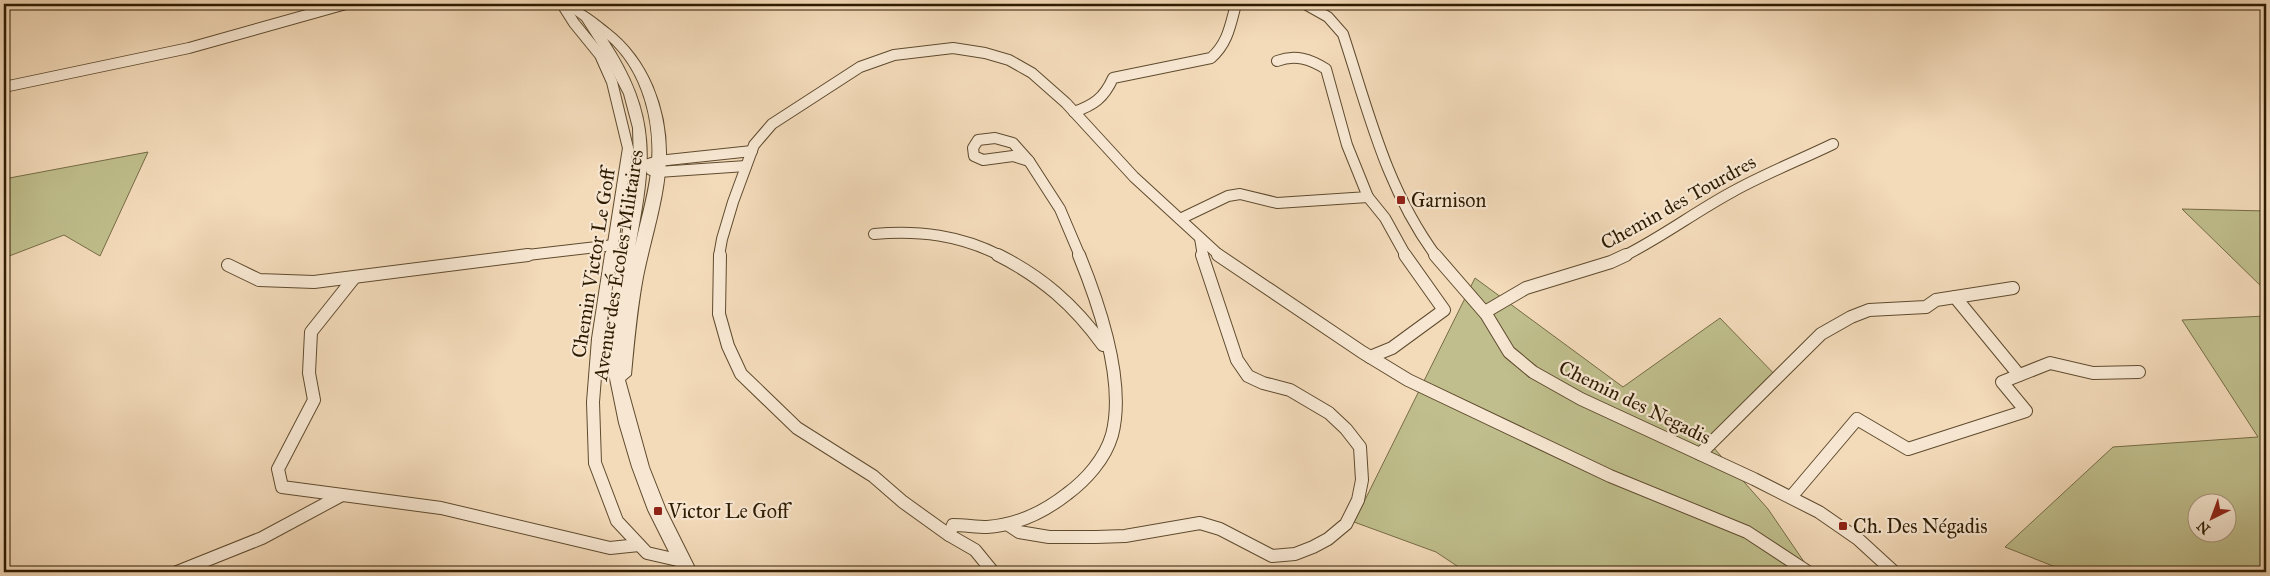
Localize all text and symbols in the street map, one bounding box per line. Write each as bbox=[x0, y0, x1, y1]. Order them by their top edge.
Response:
street label: Avenue des Écoles Militaires bbox=[586, 148, 648, 383]
street label: Chemin des Tourdres bbox=[1596, 149, 1760, 255]
street label: Chemin Victor Le Goff bbox=[566, 164, 620, 359]
place label: Garnison bbox=[1411, 188, 1486, 212]
marker: Garnison bbox=[1395, 194, 1407, 206]
street label: Chemin des Negadis bbox=[1555, 355, 1715, 450]
north arrow bbox=[2188, 494, 2238, 544]
place label: Victor Le Goff bbox=[667, 499, 792, 523]
marker: Victor Le Goff bbox=[652, 505, 664, 517]
place label: Ch. Des Négadis bbox=[1853, 514, 1988, 539]
text: N bbox=[2193, 517, 2214, 538]
marker: Ch. Des Négadis bbox=[1837, 520, 1849, 532]

